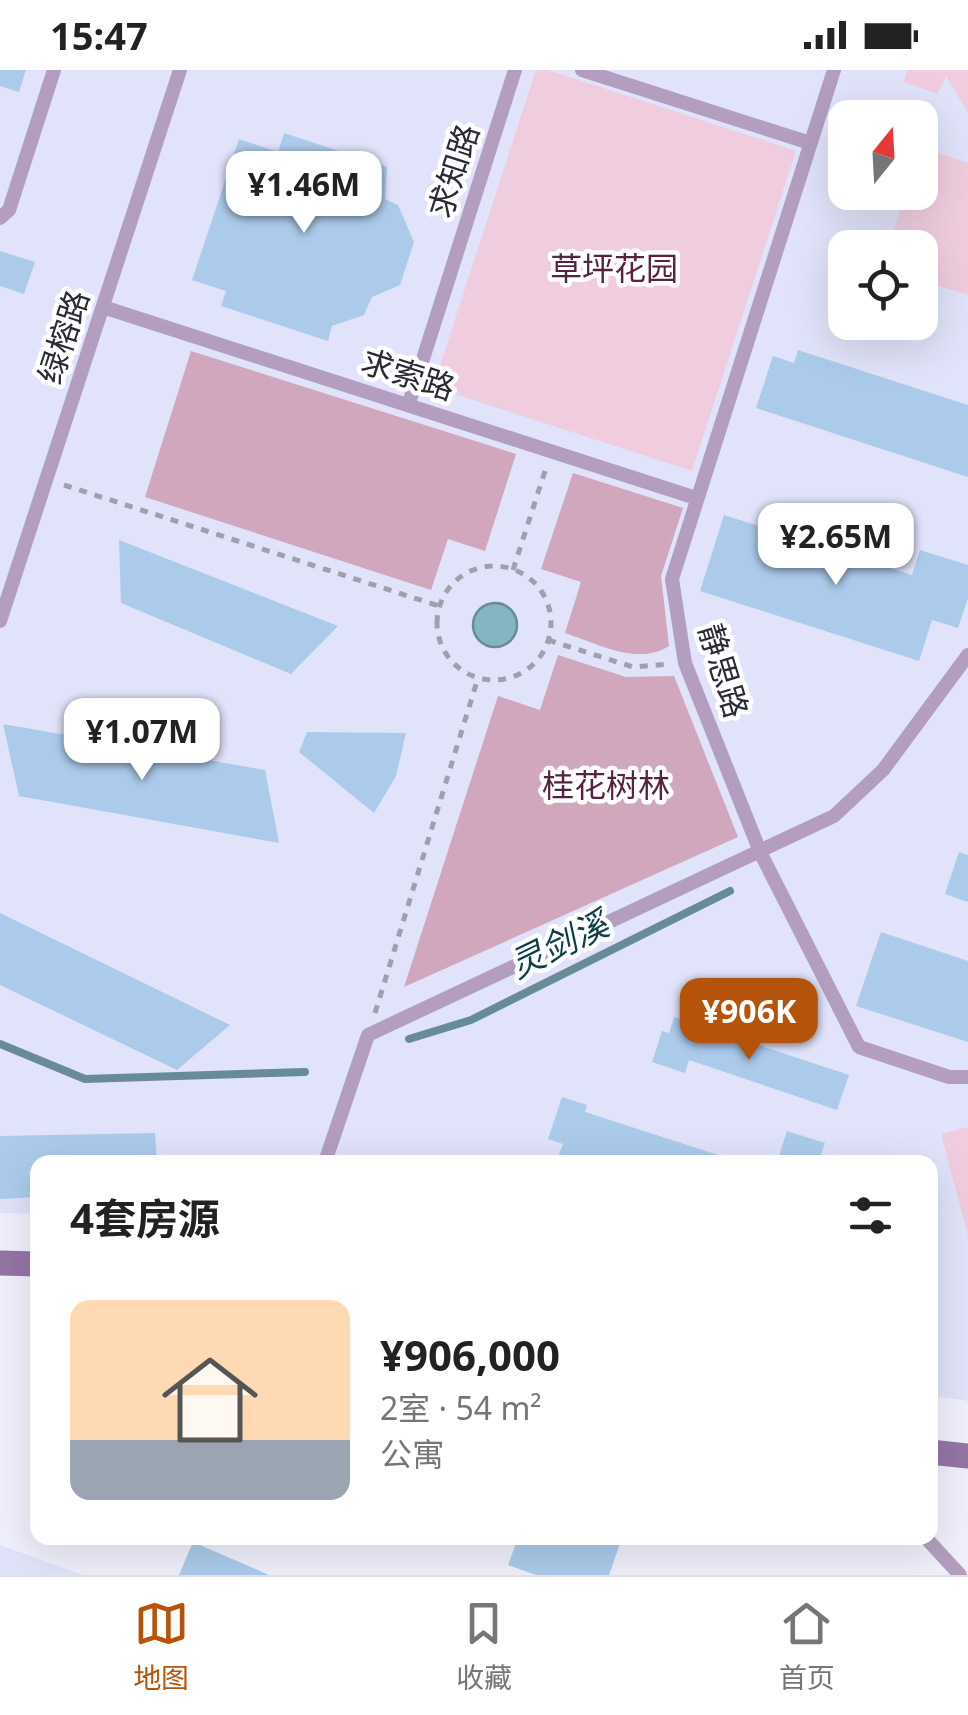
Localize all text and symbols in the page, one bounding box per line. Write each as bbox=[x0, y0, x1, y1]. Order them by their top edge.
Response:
text: 15:47 bbox=[50, 9, 148, 61]
north arrow bbox=[828, 100, 938, 210]
map controls bbox=[828, 100, 938, 340]
street label: 求知路 bbox=[417, 118, 488, 223]
pin: ¥1.46M bbox=[223, 151, 385, 236]
text: ¥1.46M bbox=[248, 162, 360, 205]
button: locate bbox=[828, 230, 938, 340]
park label: 草坪花园 bbox=[550, 246, 678, 289]
street label: 绿榕路 bbox=[27, 284, 98, 389]
street label: 求索路 bbox=[356, 338, 461, 409]
pin: ¥2.65M bbox=[755, 503, 917, 588]
text: ¥2.65M bbox=[780, 514, 892, 557]
street label: 静思路 bbox=[690, 618, 759, 723]
pin: ¥1.07M bbox=[61, 698, 223, 783]
text: ¥1.07M bbox=[86, 709, 198, 752]
park label: 桂花树林 bbox=[542, 763, 670, 806]
water label: 灵剑溪 bbox=[501, 898, 619, 988]
pin: ¥906K bbox=[679, 978, 819, 1063]
text: ¥906K bbox=[702, 989, 796, 1032]
icon: filters bbox=[843, 1188, 898, 1243]
text: 4套房源 bbox=[70, 1189, 220, 1246]
text: ¥906,000 bbox=[380, 1326, 560, 1383]
icon: home bbox=[150, 1340, 270, 1460]
text: 2室 · 54 m² bbox=[380, 1386, 542, 1429]
text: 公寓 bbox=[380, 1432, 444, 1475]
tab: 地图 bbox=[133, 1596, 189, 1696]
tab: 收藏 bbox=[456, 1596, 512, 1696]
tab: 首页 bbox=[779, 1596, 835, 1696]

